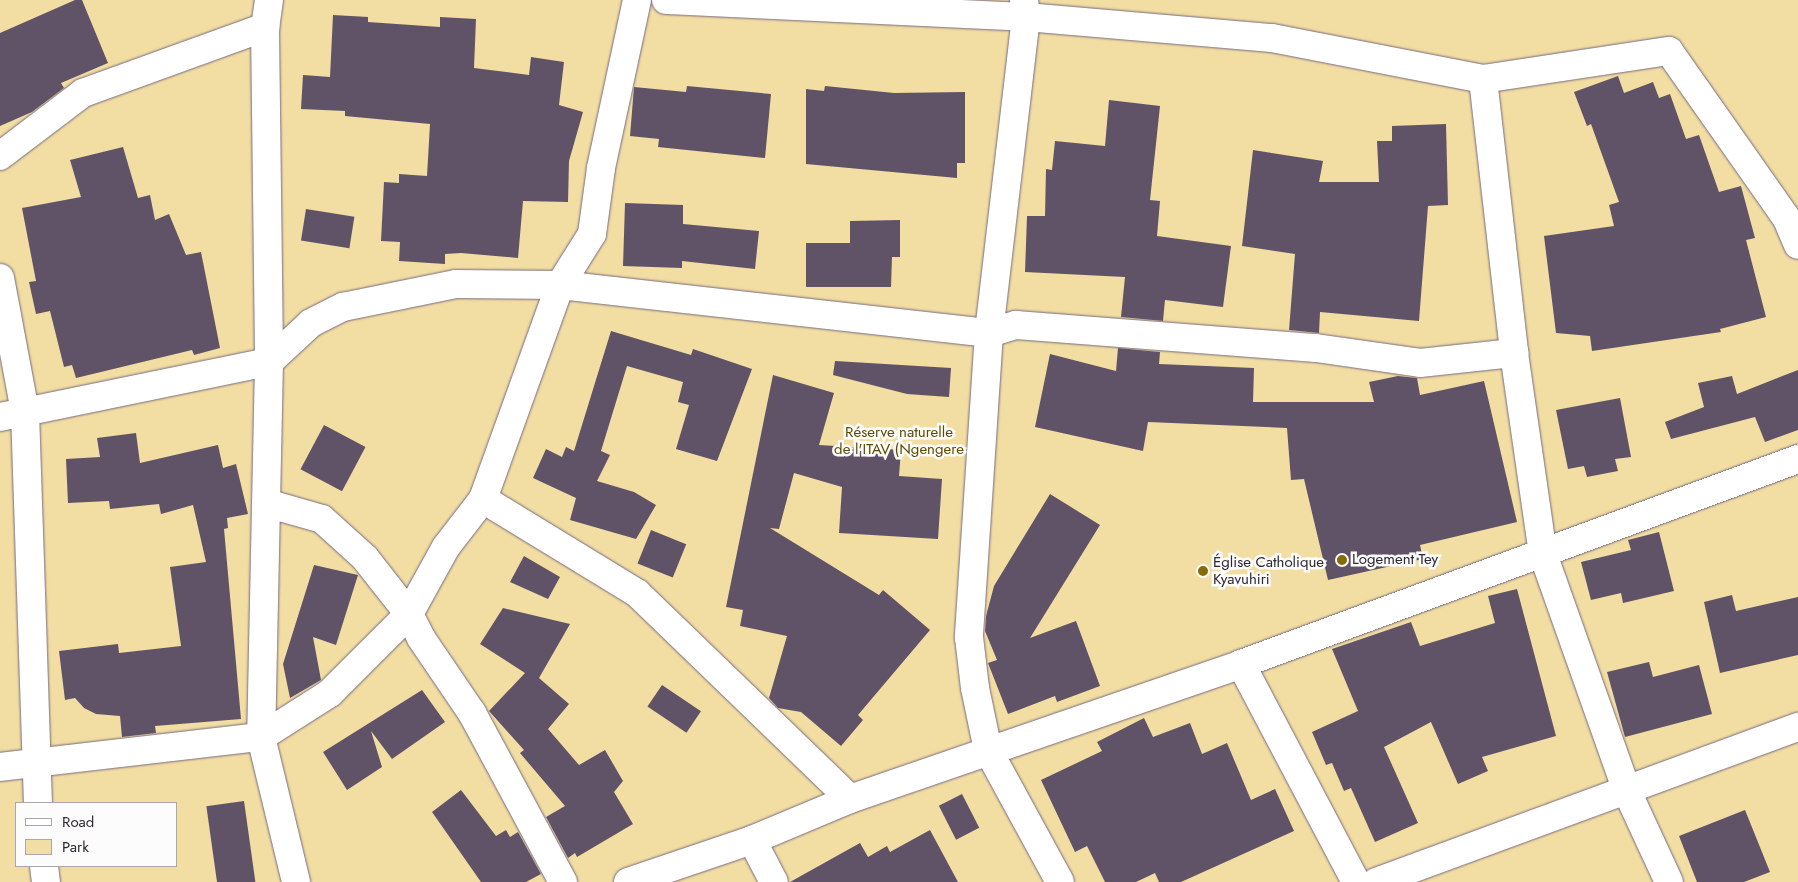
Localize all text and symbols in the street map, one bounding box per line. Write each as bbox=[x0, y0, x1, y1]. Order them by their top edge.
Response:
park label: Réserve naturelle de l'ITAV (Ngengere bbox=[834, 423, 964, 458]
place label: Logement Tey bbox=[1352, 551, 1438, 569]
place label: Église Catholique Kyavuhiri bbox=[1213, 553, 1324, 588]
marker: Logement Tey bbox=[1336, 554, 1348, 566]
marker: Église Catholique Kyavuhiri bbox=[1197, 565, 1209, 577]
legend bbox=[15, 802, 178, 867]
text: Road bbox=[62, 811, 94, 833]
text: Park bbox=[62, 836, 89, 858]

